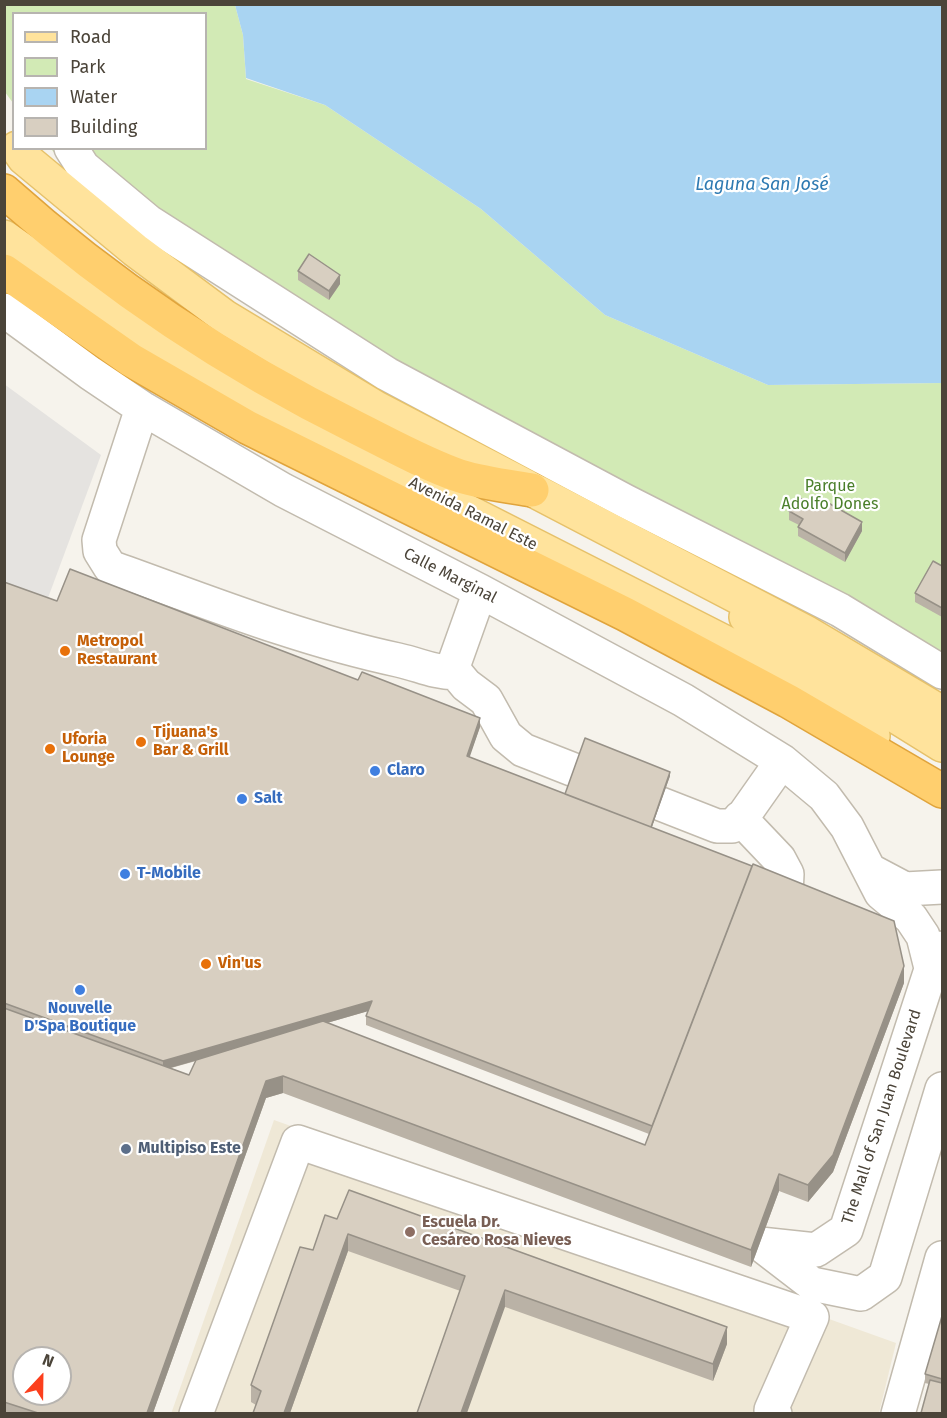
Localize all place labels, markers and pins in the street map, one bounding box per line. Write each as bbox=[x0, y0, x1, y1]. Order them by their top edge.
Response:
place label: Metropol Restaurant bbox=[77, 632, 157, 670]
marker: Metropol Restaurant bbox=[58, 644, 72, 658]
place label: Tijuana's Bar & Grill bbox=[153, 723, 229, 761]
place label: Uforia Lounge bbox=[62, 730, 115, 768]
marker: Tijuana's Bar & Grill bbox=[134, 735, 148, 749]
marker: Uforia Lounge bbox=[43, 742, 57, 756]
place label: Claro bbox=[387, 761, 425, 781]
marker: Claro bbox=[368, 764, 382, 778]
place label: Salt bbox=[254, 789, 283, 809]
marker: Salt bbox=[235, 792, 249, 806]
place label: T-Mobile bbox=[137, 864, 201, 884]
marker: T-Mobile bbox=[118, 867, 132, 881]
place label: Vin'us bbox=[218, 954, 261, 974]
marker: Vin'us bbox=[199, 957, 213, 971]
marker: Nouvelle D'Spa Boutique bbox=[73, 983, 87, 997]
place label: Nouvelle D'Spa Boutique bbox=[24, 999, 136, 1037]
place label: Multipiso Este bbox=[138, 1139, 241, 1159]
marker: Multipiso Este bbox=[119, 1142, 133, 1156]
place label: Escuela Dr. Cesáreo Rosa Nieves bbox=[422, 1213, 572, 1251]
marker: Escuela Dr. Cesáreo Rosa Nieves bbox=[403, 1225, 417, 1239]

